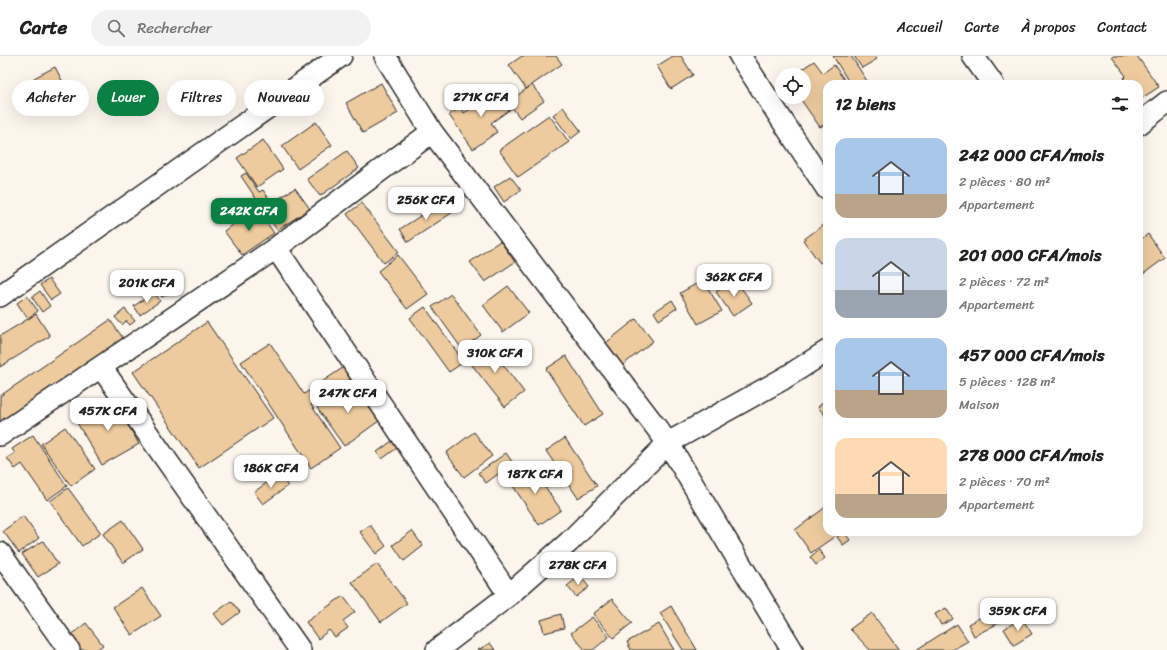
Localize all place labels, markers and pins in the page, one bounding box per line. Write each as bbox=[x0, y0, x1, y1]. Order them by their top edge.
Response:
pin: 271K CFA bbox=[440, 84, 522, 118]
pin: 256K CFA bbox=[385, 187, 467, 221]
pin: 242K CFA bbox=[208, 198, 290, 232]
pin: 362K CFA bbox=[693, 264, 775, 298]
pin: 201K CFA bbox=[106, 270, 188, 304]
pin: 310K CFA bbox=[454, 340, 536, 374]
pin: 247K CFA bbox=[307, 380, 389, 414]
pin: 457K CFA bbox=[67, 398, 149, 432]
pin: 186K CFA bbox=[230, 455, 312, 489]
pin: 187K CFA bbox=[494, 461, 576, 495]
pin: 278K CFA bbox=[537, 552, 619, 586]
pin: 359K CFA bbox=[977, 598, 1059, 632]

